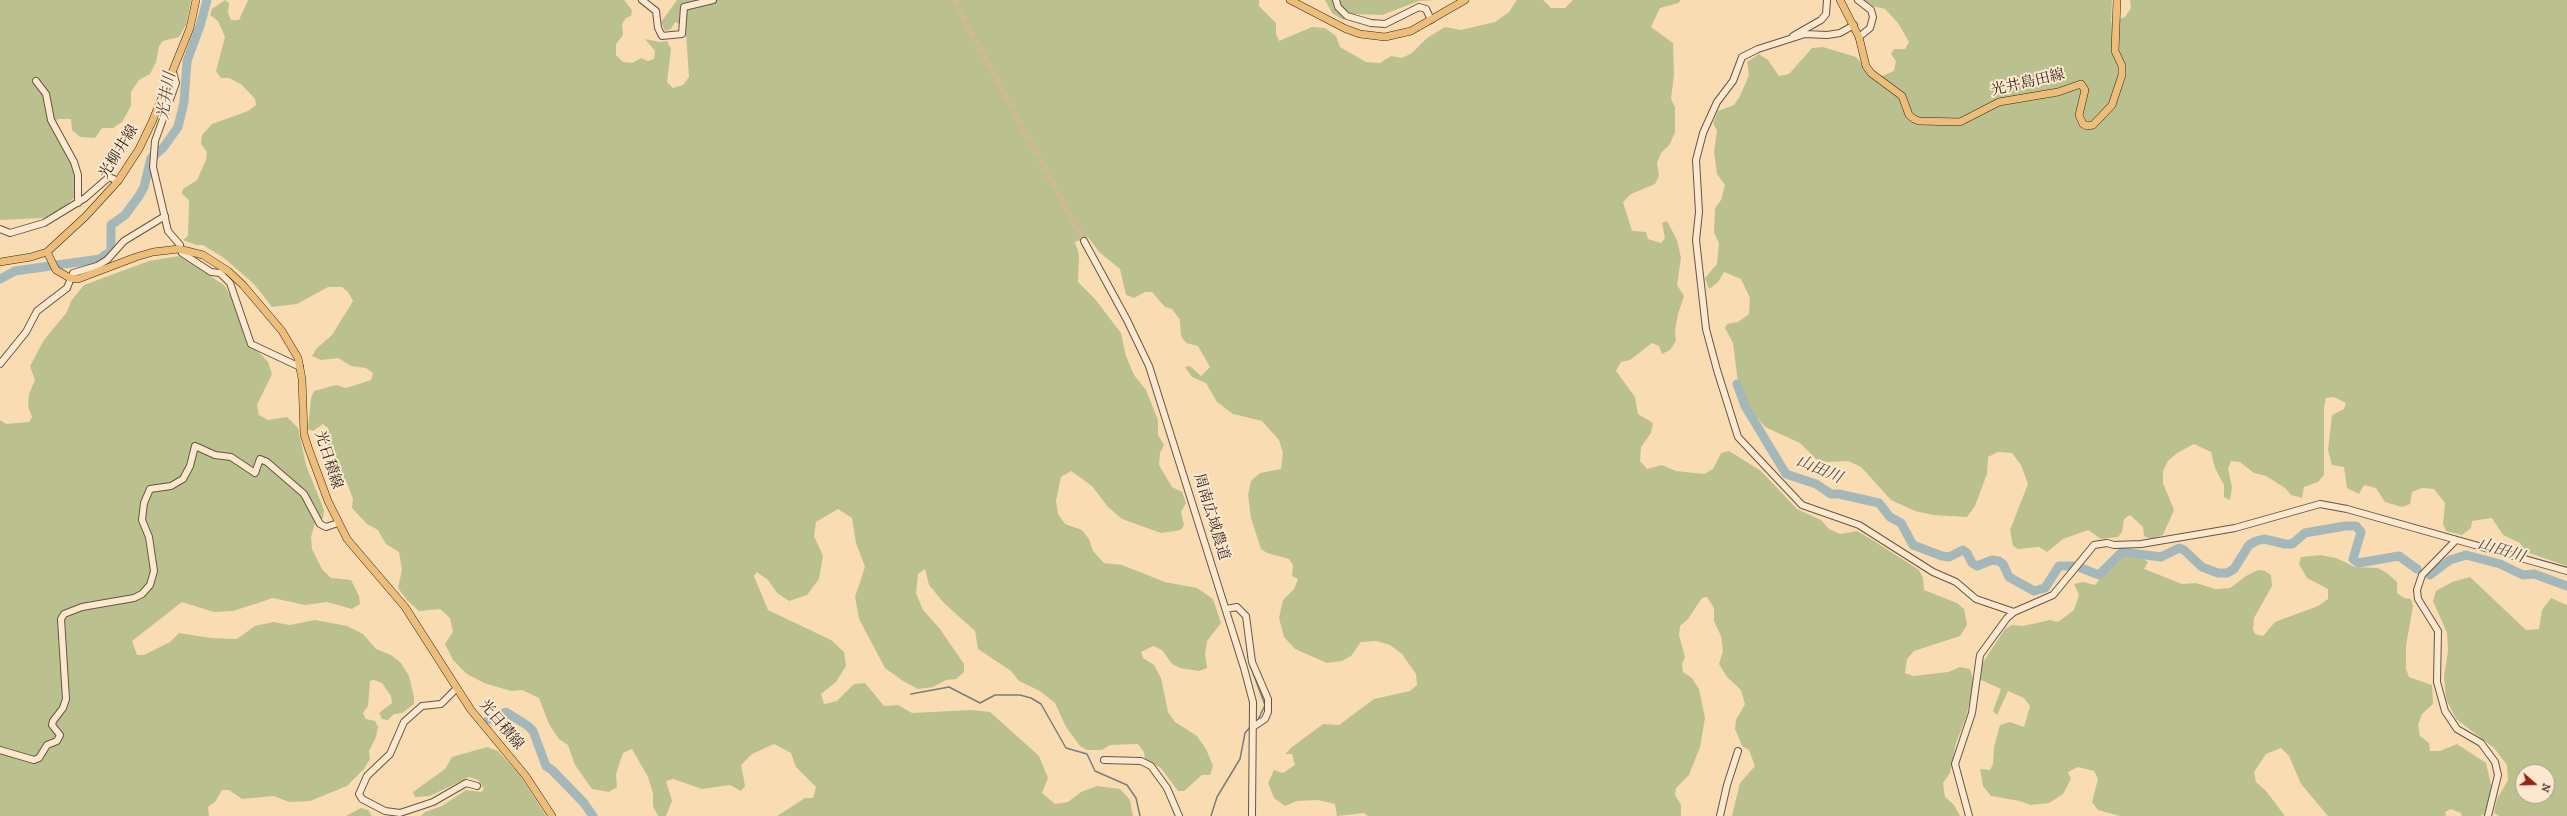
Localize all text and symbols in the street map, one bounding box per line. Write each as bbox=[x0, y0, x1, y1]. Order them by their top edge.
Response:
street label: 光井島田線 bbox=[1989, 66, 2067, 100]
water label: 光井川 bbox=[154, 71, 180, 121]
street label: 光柳井線 bbox=[95, 122, 143, 182]
street label: 光日積線 bbox=[310, 429, 346, 491]
water label: 山田川 bbox=[1793, 452, 1845, 488]
street label: 周南広域農道 bbox=[1189, 471, 1233, 563]
water label: 山田川 bbox=[2475, 534, 2527, 568]
street label: 光日積線 bbox=[475, 696, 527, 754]
north arrow bbox=[2515, 764, 2555, 804]
text: N bbox=[2538, 782, 2553, 794]

